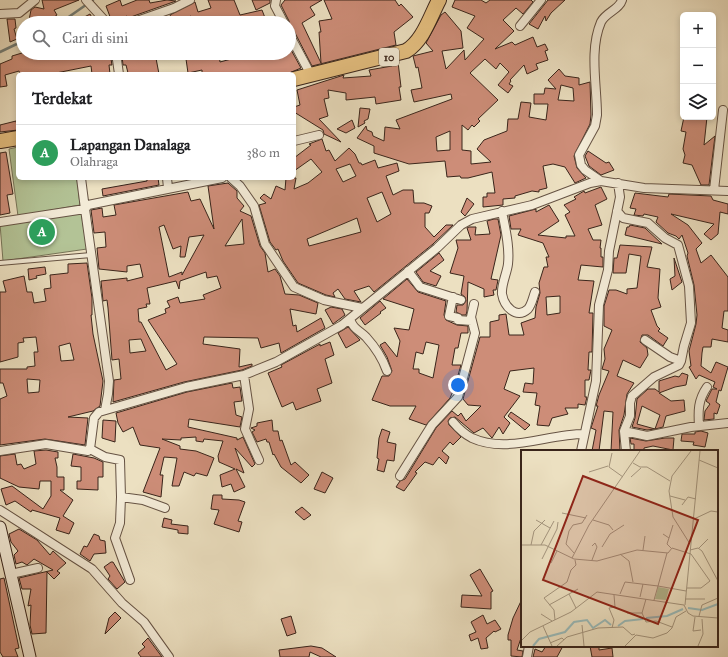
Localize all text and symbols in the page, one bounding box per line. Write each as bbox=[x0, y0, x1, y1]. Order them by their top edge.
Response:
map controls bbox=[680, 12, 716, 120]
button: + bbox=[680, 12, 716, 48]
search box bbox=[16, 16, 296, 60]
icon: search bbox=[30, 27, 52, 49]
text: Cari di sini bbox=[62, 29, 128, 47]
road number: 10 bbox=[379, 48, 399, 66]
button: − bbox=[680, 48, 716, 84]
button: layers bbox=[680, 84, 716, 120]
text: Terdekat bbox=[32, 88, 92, 109]
text: Lapangan Danalaga bbox=[70, 136, 190, 154]
text: A bbox=[41, 145, 49, 161]
text: 380 m bbox=[247, 145, 280, 161]
text: Olahraga bbox=[70, 154, 118, 170]
pin: A bbox=[29, 217, 55, 247]
your location bbox=[448, 375, 468, 395]
inset map bbox=[521, 450, 718, 647]

